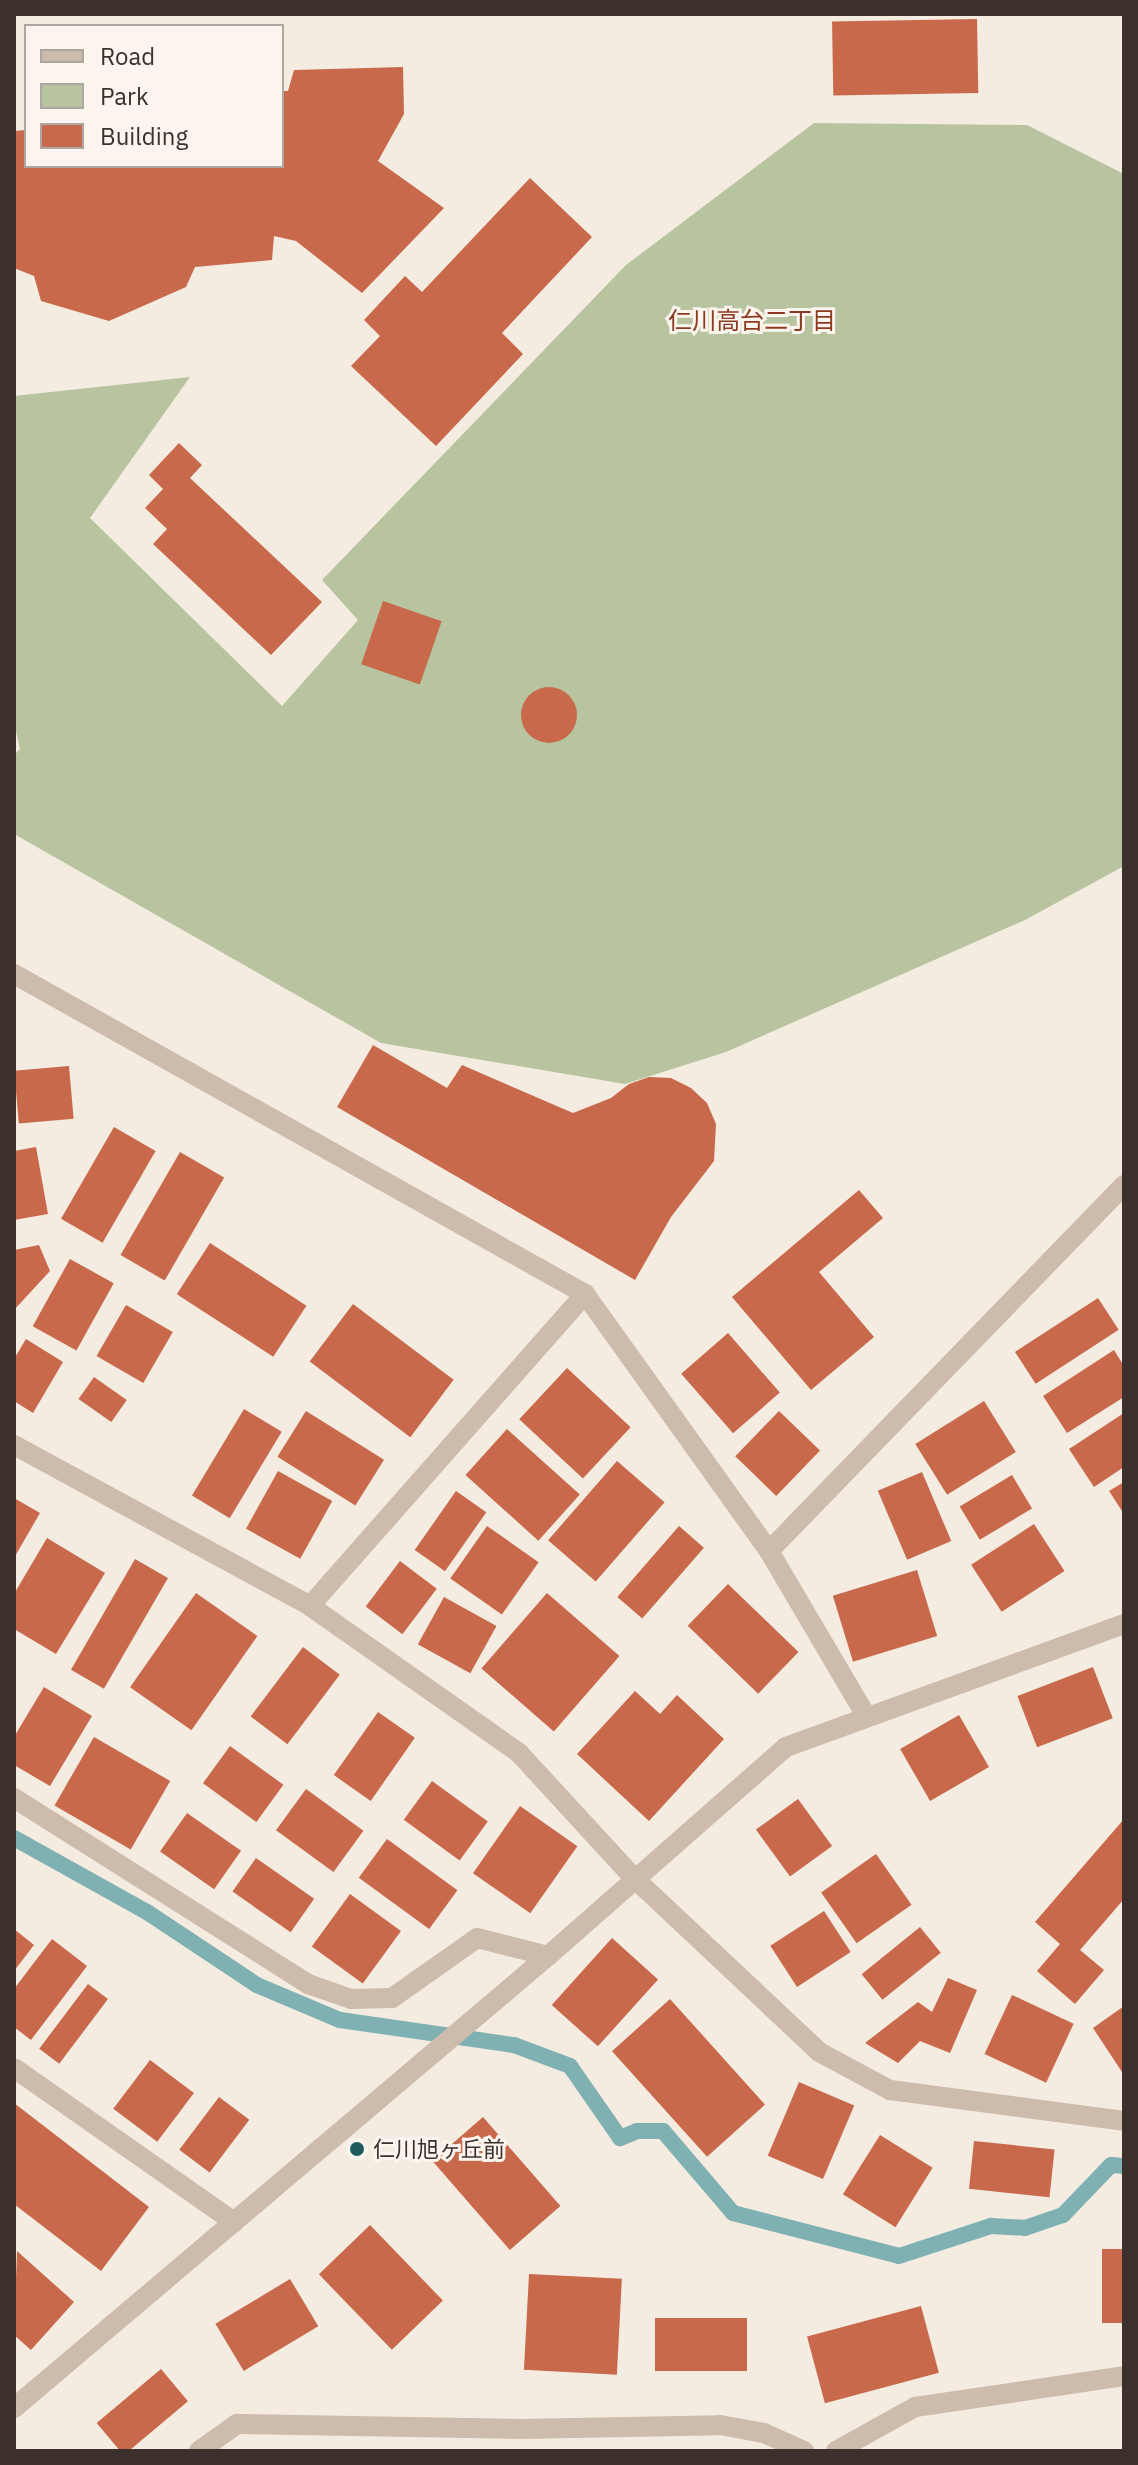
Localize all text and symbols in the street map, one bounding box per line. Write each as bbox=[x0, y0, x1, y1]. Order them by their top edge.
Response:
legend bbox=[24, 24, 284, 168]
text: Road bbox=[100, 40, 155, 72]
text: Park bbox=[100, 80, 149, 112]
text: Building bbox=[100, 120, 188, 152]
district label: 仁川高台二丁目 bbox=[668, 307, 836, 335]
place label: 仁川旭ヶ丘前 bbox=[373, 2136, 505, 2162]
marker: 仁川旭ヶ丘前 bbox=[348, 2140, 366, 2158]

